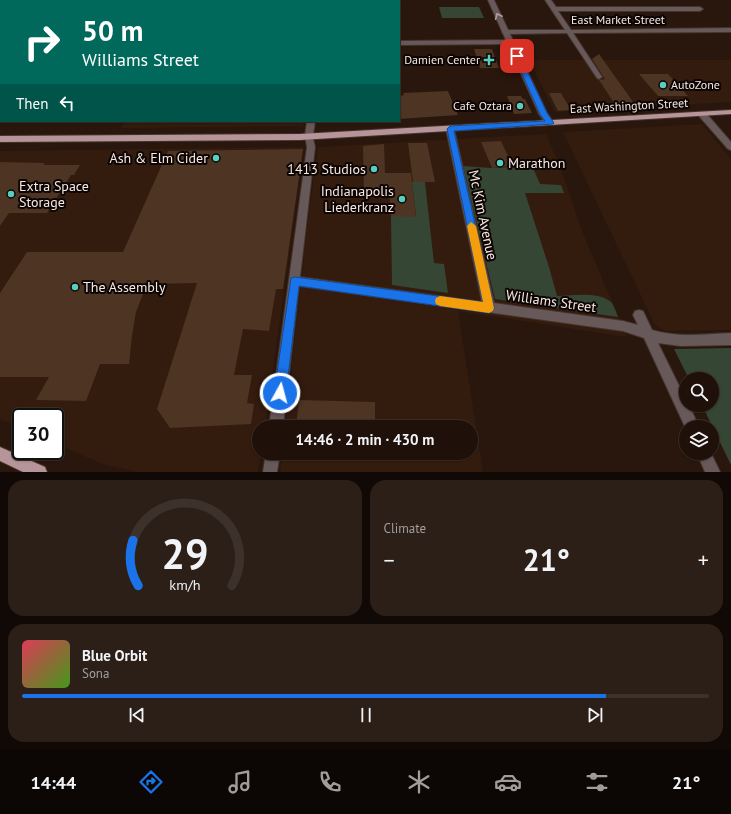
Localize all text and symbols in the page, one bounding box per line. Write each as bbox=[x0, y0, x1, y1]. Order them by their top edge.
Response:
text: 50 m bbox=[82, 12, 143, 49]
one-way arrow bbox=[495, 12, 503, 20]
street label: East Market Street bbox=[571, 12, 665, 27]
icon: right bbox=[16, 16, 68, 68]
pin bbox=[500, 39, 534, 73]
icon: arrive bbox=[506, 45, 528, 67]
text: Williams Street bbox=[82, 48, 199, 71]
place label: Damien Center bbox=[404, 52, 480, 67]
marker: Damien Center bbox=[483, 54, 495, 66]
place label: AutoZone bbox=[671, 77, 720, 92]
marker: AutoZone bbox=[658, 80, 668, 90]
icon: left bbox=[56, 92, 78, 114]
text: Then bbox=[16, 94, 48, 113]
street label: East Washington Street bbox=[569, 95, 689, 116]
place label: Cafe Oztara bbox=[453, 98, 512, 113]
marker: Cafe Oztara bbox=[515, 101, 525, 111]
place label: Ash & Elm Cider bbox=[110, 149, 208, 167]
marker: Ash & Elm Cider bbox=[211, 153, 221, 163]
place label: Marathon bbox=[508, 154, 565, 172]
marker: Marathon bbox=[495, 158, 505, 168]
place label: 1413 Studios bbox=[287, 160, 366, 178]
marker: 1413 Studios bbox=[369, 164, 379, 174]
street label: Mc Kim Avenue bbox=[465, 168, 501, 262]
place label: Extra Space Storage bbox=[19, 177, 89, 211]
place label: Indianapolis Liederkranz bbox=[321, 182, 394, 216]
marker: Extra Space Storage bbox=[6, 189, 16, 199]
marker: Indianapolis Liederkranz bbox=[397, 194, 407, 204]
place label: The Assembly bbox=[83, 278, 166, 296]
marker: The Assembly bbox=[70, 282, 80, 292]
street label: Williams Street bbox=[505, 286, 598, 316]
position arrow bbox=[259, 372, 301, 414]
map controls bbox=[679, 372, 719, 460]
button: search bbox=[679, 372, 719, 412]
speed limit sign: 30 bbox=[12, 408, 64, 460]
button: layers bbox=[679, 420, 719, 460]
text: 14:46 · 2 min · 430 m bbox=[296, 430, 434, 449]
text: Climate bbox=[384, 520, 426, 537]
text: 29 bbox=[161, 527, 208, 580]
text: 21° bbox=[523, 540, 570, 579]
text: − bbox=[384, 546, 395, 574]
text: + bbox=[698, 546, 709, 574]
text: km/h bbox=[169, 575, 200, 594]
text: Blue Orbit bbox=[82, 646, 147, 665]
text: Sona bbox=[82, 665, 109, 682]
icon: previous bbox=[126, 704, 148, 726]
icon: pause bbox=[355, 704, 377, 726]
icon: next bbox=[584, 704, 606, 726]
icon: directions bbox=[137, 768, 165, 796]
icon: music bbox=[226, 768, 254, 796]
icon: phone bbox=[316, 768, 344, 796]
icon: climate bbox=[405, 768, 433, 796]
icon: car bbox=[494, 768, 522, 796]
icon: filters bbox=[583, 768, 611, 796]
text: 14:44 bbox=[31, 771, 76, 794]
text: 21° bbox=[672, 771, 700, 794]

